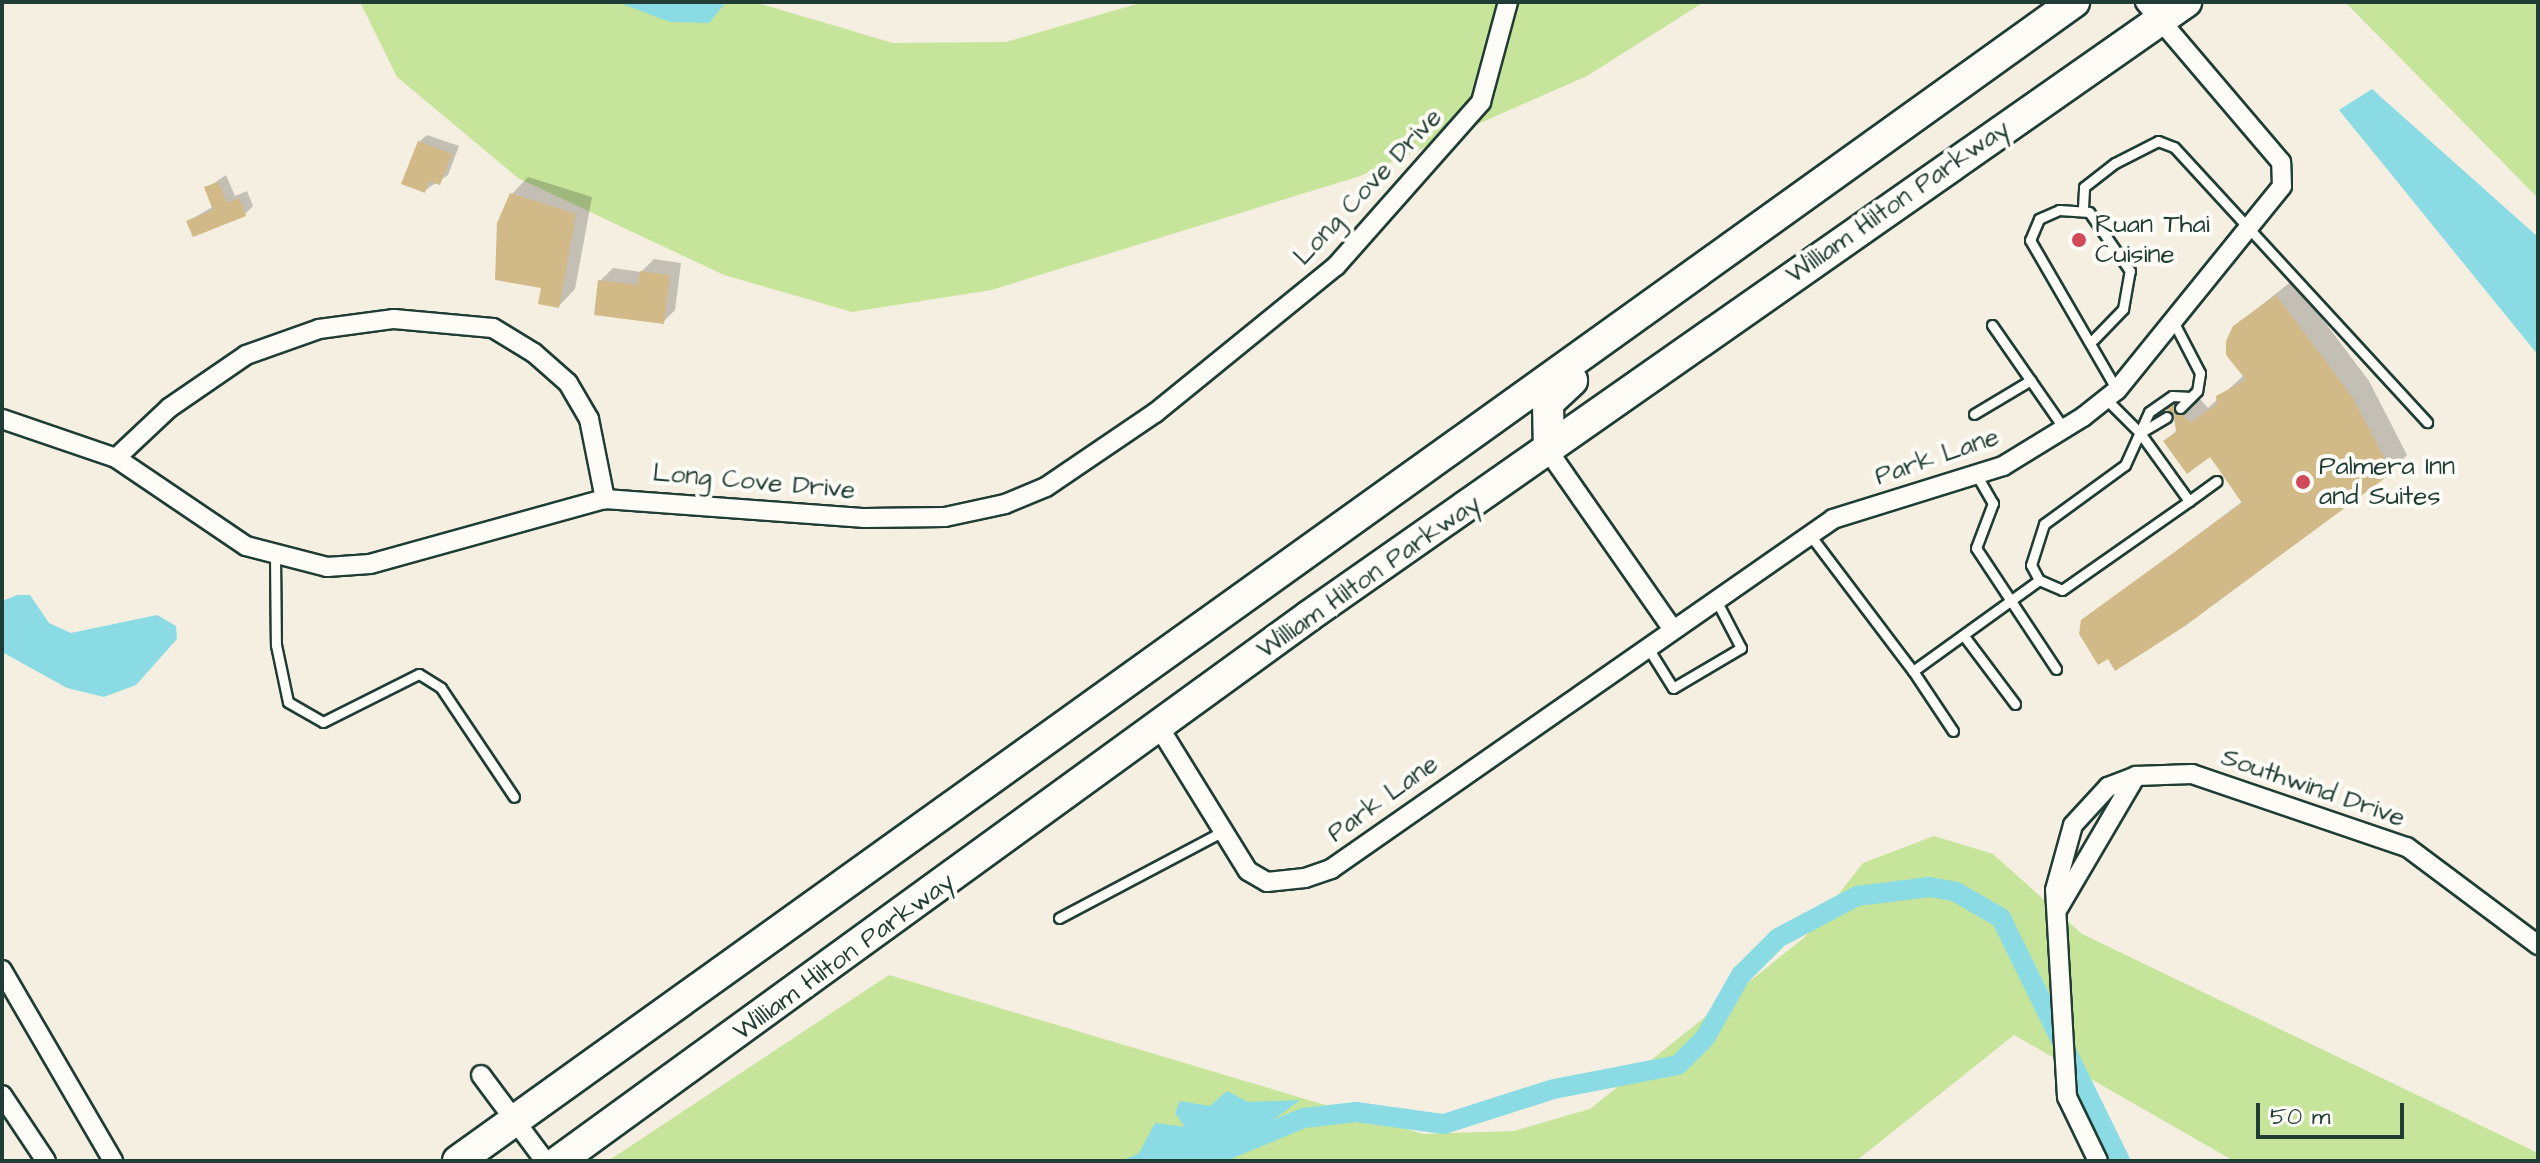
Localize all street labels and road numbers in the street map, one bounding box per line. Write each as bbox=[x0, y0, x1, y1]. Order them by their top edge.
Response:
street label: Long Cove Drive bbox=[1287, 102, 1449, 272]
street label: William Hilton Parkway bbox=[1780, 113, 2016, 291]
street label: Park Lane bbox=[1871, 421, 2003, 493]
street label: Long Cove Drive bbox=[651, 458, 857, 506]
street label: William Hilton Parkway bbox=[1251, 488, 1487, 666]
street label: Southwind Drive bbox=[2217, 742, 2409, 834]
street label: Park Lane bbox=[1322, 749, 1444, 849]
street label: William Hilton Parkway bbox=[728, 866, 960, 1048]

